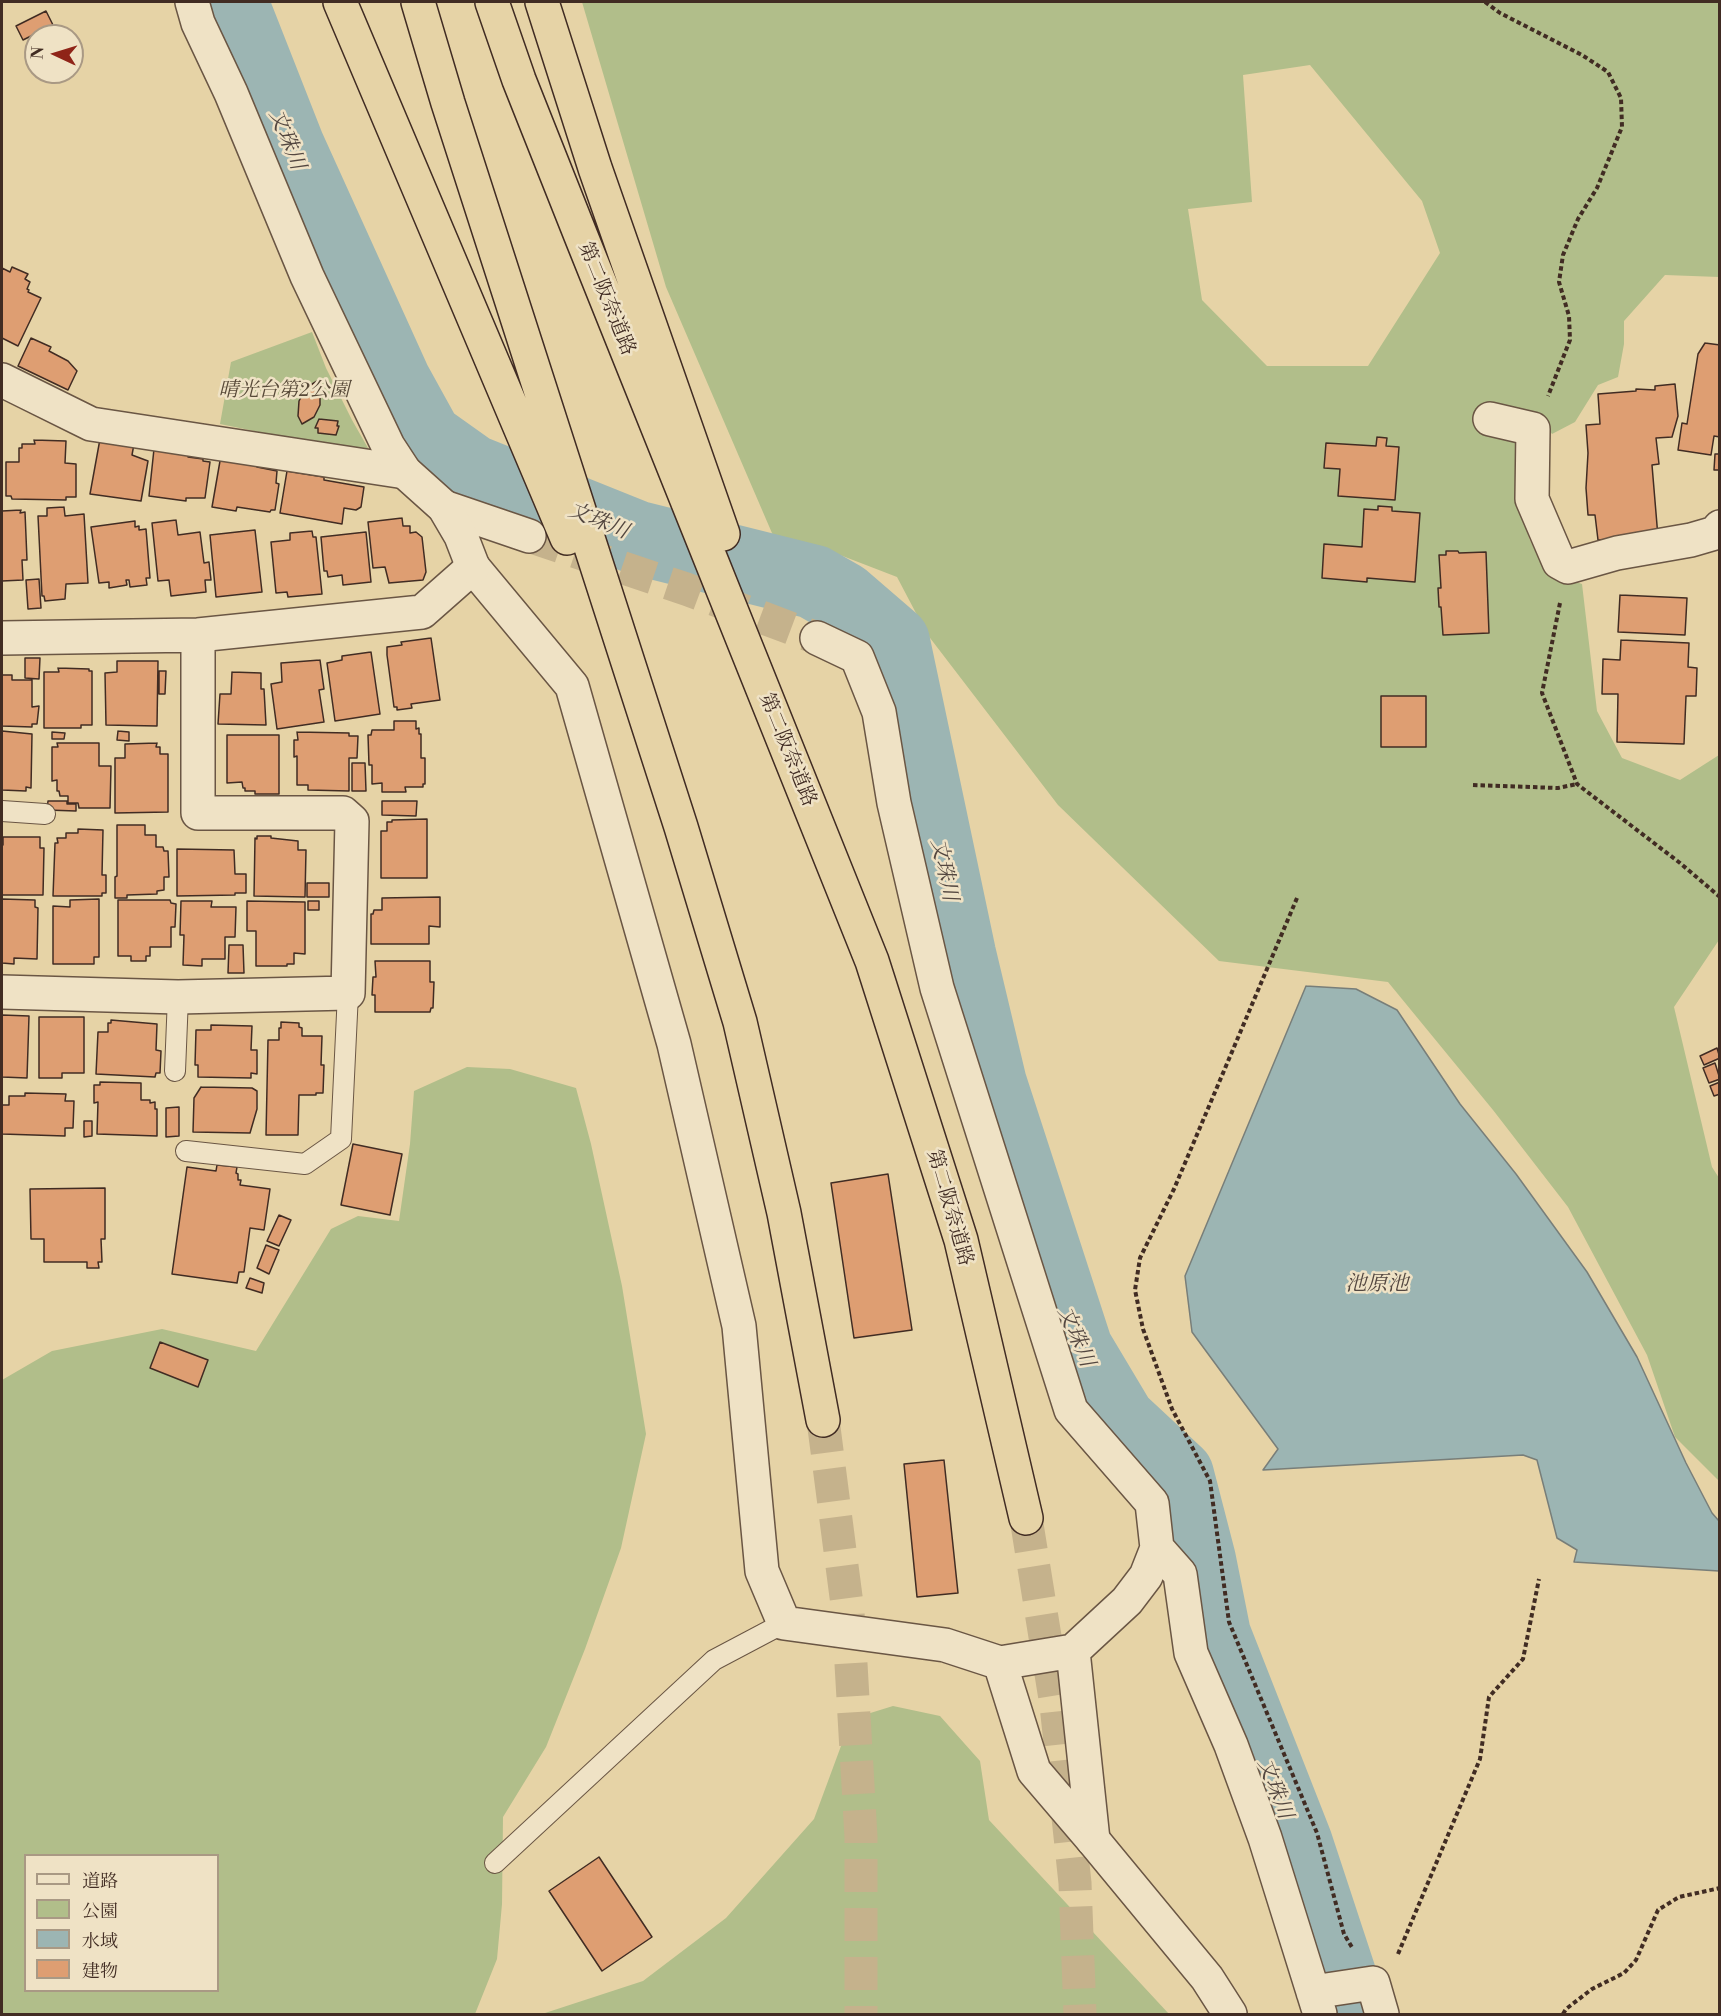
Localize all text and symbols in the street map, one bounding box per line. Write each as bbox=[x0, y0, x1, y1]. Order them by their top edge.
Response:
north arrow bbox=[24, 24, 84, 84]
text: N bbox=[28, 46, 48, 60]
water label: 文珠川 bbox=[263, 106, 309, 174]
street label: 第二阪奈道路 bbox=[572, 239, 640, 359]
park label: 晴光台第2公園 bbox=[219, 379, 349, 403]
water label: 文珠川 bbox=[564, 499, 632, 545]
street label: 第二阪奈道路 bbox=[753, 690, 821, 810]
water label: 文珠川 bbox=[924, 837, 962, 903]
street label: 第二阪奈道路 bbox=[921, 1147, 977, 1269]
water label: 池原池 bbox=[1346, 1272, 1408, 1298]
water label: 文珠川 bbox=[1051, 1303, 1099, 1371]
water label: 文珠川 bbox=[1251, 1755, 1297, 1823]
legend bbox=[24, 1854, 219, 1992]
text: 道路 bbox=[82, 1870, 118, 1893]
text: 公園 bbox=[82, 1900, 118, 1923]
text: 水域 bbox=[82, 1930, 118, 1953]
text: 建物 bbox=[82, 1960, 118, 1983]

